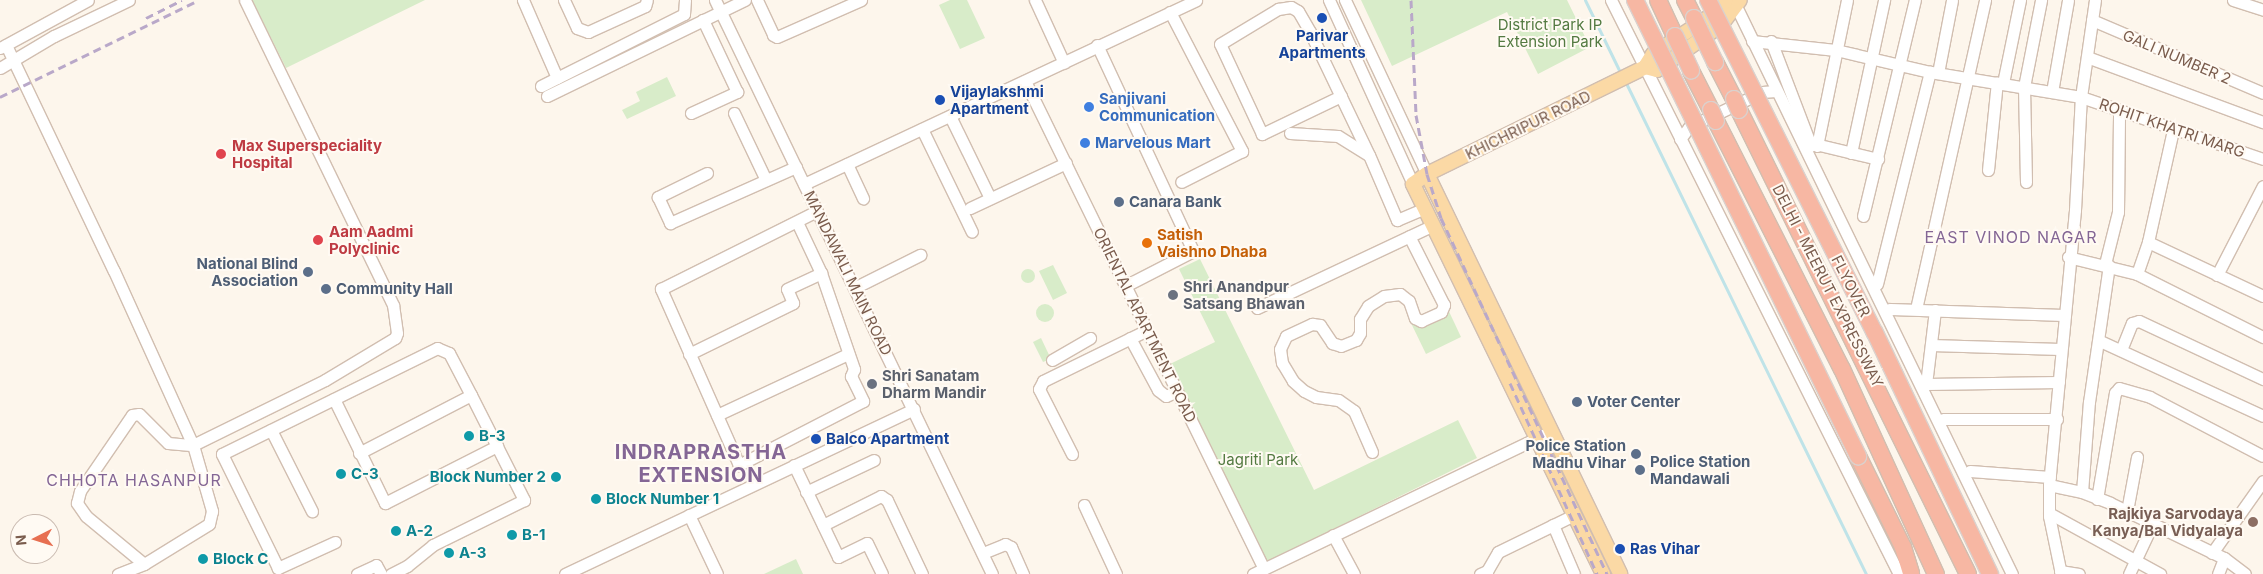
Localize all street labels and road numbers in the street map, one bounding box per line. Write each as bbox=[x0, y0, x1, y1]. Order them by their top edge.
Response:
street label: GALI NUMBER 2 bbox=[2120, 26, 2234, 88]
street label: KHICHRIPUR ROAD bbox=[1462, 87, 1594, 163]
street label: ROHIT KHATRI MARG bbox=[2097, 95, 2247, 161]
street label: DELHI - MEERUT EXPRESSWAY bbox=[1769, 182, 1887, 390]
street label: MANDAWALI MAIN ROAD bbox=[800, 188, 896, 358]
street label: ORIENTAL APARTMENT ROAD bbox=[1090, 224, 1200, 426]
street label: FLYOVER bbox=[1828, 252, 1874, 320]

